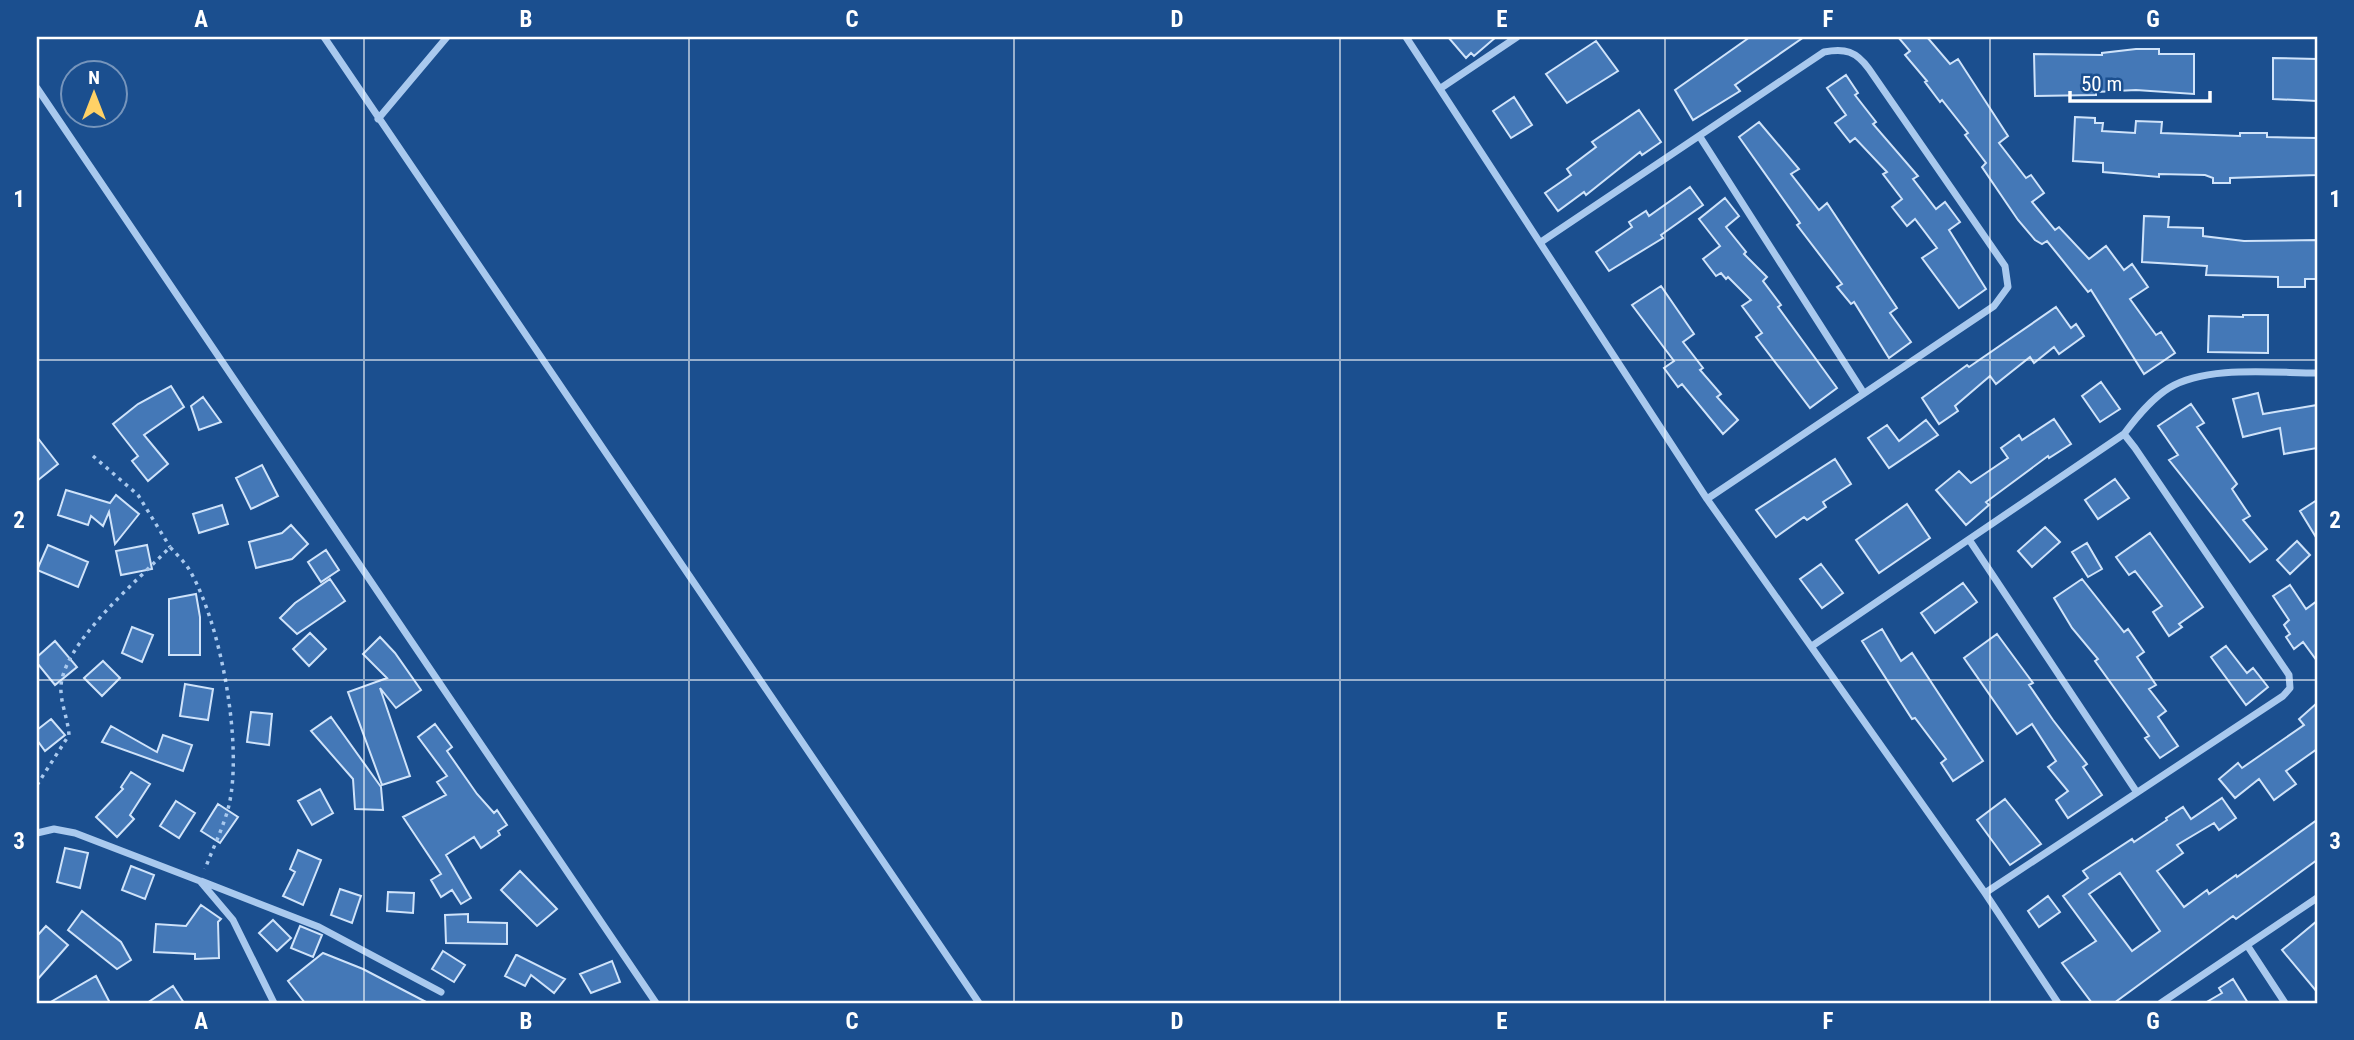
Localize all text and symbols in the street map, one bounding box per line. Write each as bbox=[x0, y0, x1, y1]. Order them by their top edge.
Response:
text: A bbox=[194, 6, 208, 33]
text: B bbox=[520, 6, 532, 33]
text: C bbox=[845, 6, 859, 33]
text: D bbox=[1171, 6, 1184, 33]
text: E bbox=[1496, 6, 1508, 33]
text: F bbox=[1823, 6, 1834, 33]
text: G bbox=[2146, 6, 2160, 33]
north arrow bbox=[60, 60, 130, 130]
scale bar bbox=[2070, 60, 2210, 104]
text: N bbox=[88, 66, 100, 89]
text: 50 m bbox=[2081, 72, 2122, 96]
text: 1 bbox=[13, 186, 25, 213]
text: 1 bbox=[2329, 186, 2341, 213]
text: 2 bbox=[13, 507, 25, 534]
text: 2 bbox=[2329, 507, 2341, 534]
text: 3 bbox=[13, 828, 25, 855]
text: 3 bbox=[2329, 828, 2341, 855]
text: A bbox=[194, 1008, 208, 1035]
text: B bbox=[520, 1008, 532, 1035]
text: C bbox=[845, 1008, 859, 1035]
text: D bbox=[1171, 1008, 1184, 1035]
text: E bbox=[1496, 1008, 1508, 1035]
text: F bbox=[1823, 1008, 1834, 1035]
text: G bbox=[2146, 1008, 2160, 1035]

